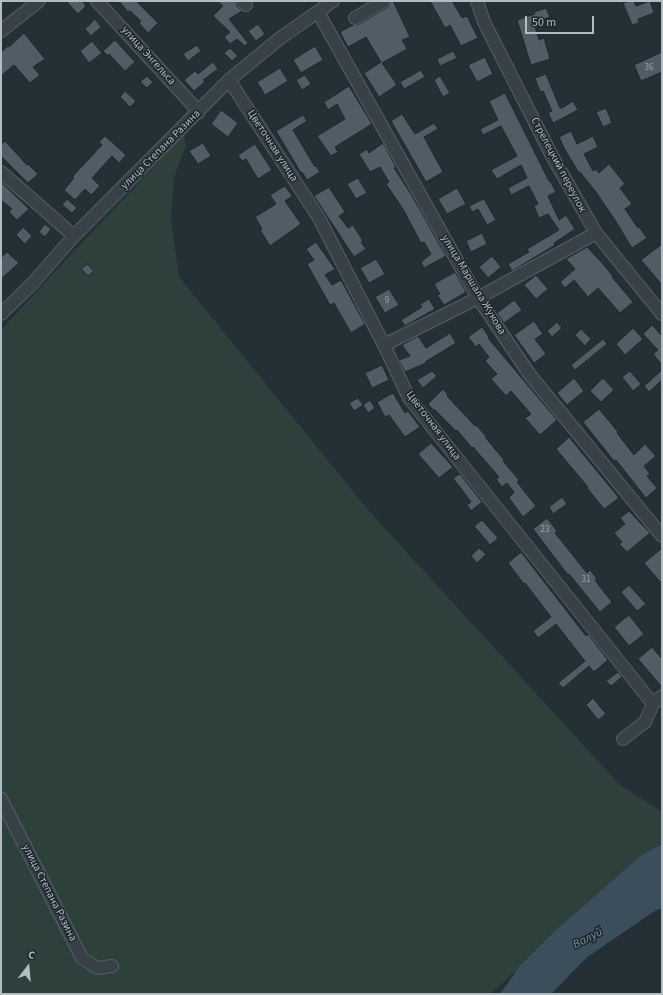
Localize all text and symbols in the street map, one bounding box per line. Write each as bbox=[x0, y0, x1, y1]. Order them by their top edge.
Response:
scale bar bbox=[527, 8, 596, 34]
text: 50 m bbox=[532, 14, 556, 31]
street label: улица Энгельса bbox=[118, 24, 178, 88]
house number: 36 bbox=[645, 63, 653, 73]
street label: улица Степана Разина bbox=[118, 107, 204, 193]
street label: Цветочная улица bbox=[244, 108, 300, 184]
street label: Стрелецкий переулок bbox=[527, 115, 589, 215]
street label: улица Маршала Жукова bbox=[438, 233, 508, 337]
house number: 9 bbox=[385, 296, 389, 306]
street label: Цветочная улица bbox=[403, 389, 463, 463]
house number: 23 bbox=[541, 525, 549, 535]
house number: 31 bbox=[582, 575, 590, 585]
street label: улица Степана Разина bbox=[19, 842, 79, 944]
water label: Валуй bbox=[571, 926, 605, 952]
north arrow bbox=[8, 947, 48, 987]
text: С bbox=[26, 947, 37, 963]

